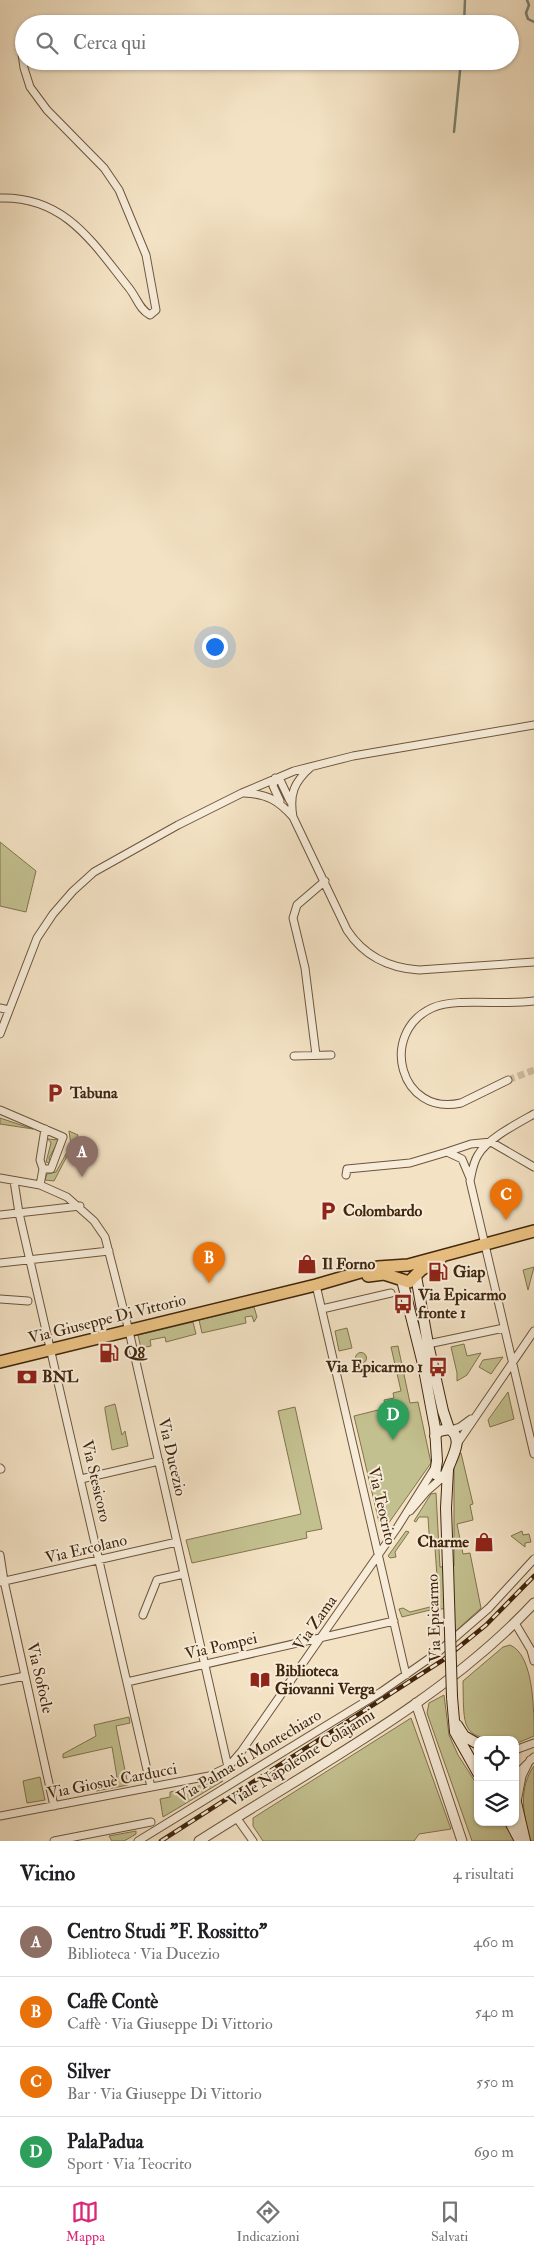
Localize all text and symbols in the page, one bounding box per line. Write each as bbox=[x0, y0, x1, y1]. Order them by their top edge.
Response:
search box bbox=[15, 15, 519, 70]
icon: search bbox=[33, 29, 61, 57]
text: Cerca qui bbox=[73, 31, 146, 55]
your location bbox=[202, 634, 228, 660]
parking icon: Tabuna bbox=[44, 1082, 66, 1104]
place label: Tabuna bbox=[69, 1083, 118, 1103]
pin: A bbox=[66, 1136, 98, 1177]
pin: C bbox=[490, 1179, 522, 1220]
parking icon: Colombardo bbox=[317, 1200, 339, 1222]
place label: Colombardo bbox=[343, 1201, 423, 1221]
pin: B bbox=[193, 1242, 225, 1283]
shop icon: Il Forno bbox=[296, 1253, 318, 1275]
place label: Il Forno bbox=[322, 1254, 375, 1274]
fuel station icon: Giap bbox=[427, 1261, 449, 1283]
place label: Giap bbox=[453, 1262, 485, 1283]
place label: Via Epicarmo fronte 1 bbox=[417, 1285, 507, 1323]
street label: Via Giuseppe Di Vittorio bbox=[26, 1290, 188, 1349]
bus stop icon: Via Epicarmo fronte 1 bbox=[392, 1293, 414, 1315]
fuel station icon: Q8 bbox=[98, 1342, 120, 1364]
place label: Q8 bbox=[124, 1343, 148, 1363]
bus stop icon: Via Epicarmo 1 bbox=[427, 1356, 449, 1378]
place label: Via Epicarmo 1 bbox=[325, 1357, 423, 1378]
bank icon: BNL bbox=[16, 1366, 38, 1388]
place label: BNL bbox=[42, 1367, 79, 1387]
pin: D bbox=[377, 1399, 409, 1440]
street label: Via Ducezio bbox=[153, 1416, 191, 1498]
street label: Via Stesicoro bbox=[77, 1438, 115, 1524]
street label: Via Teocrito bbox=[363, 1465, 401, 1547]
street label: Via Ercolano bbox=[43, 1530, 129, 1568]
shop icon: Charme bbox=[473, 1531, 495, 1553]
place label: Charme bbox=[417, 1532, 469, 1552]
street label: Via Epicarmo bbox=[422, 1573, 447, 1662]
street label: Via Zama bbox=[289, 1591, 342, 1655]
street label: Via Pompei bbox=[183, 1628, 259, 1665]
street label: Via Sofocle bbox=[22, 1641, 58, 1716]
place label: Biblioteca Giovanni Verga bbox=[275, 1661, 375, 1700]
library icon: Biblioteca Giovanni Verga bbox=[249, 1669, 271, 1691]
street label: Viale Napoleone Colajanni bbox=[224, 1704, 379, 1812]
street label: Via Palma di Montechiaro bbox=[173, 1705, 325, 1807]
map controls bbox=[474, 1736, 519, 1826]
button: locate bbox=[474, 1736, 519, 1781]
street label: Via Giosuè Carducci bbox=[45, 1759, 179, 1803]
button: layers bbox=[474, 1781, 519, 1826]
text: Vicino bbox=[20, 1860, 75, 1887]
text: 4 risultati bbox=[453, 1864, 514, 1884]
text: Centro Studi "F. Rossitto" bbox=[67, 1920, 267, 1944]
text: A bbox=[31, 1932, 41, 1952]
text: 460 m bbox=[473, 1932, 514, 1952]
text: Biblioteca · Via Ducezio bbox=[67, 1944, 220, 1964]
text: Caffè Contè bbox=[67, 1990, 158, 2014]
text: B bbox=[31, 2002, 41, 2022]
text: 540 m bbox=[475, 2002, 514, 2022]
text: Caffè · Via Giuseppe Di Vittorio bbox=[67, 2014, 273, 2034]
text: Silver bbox=[67, 2060, 110, 2084]
text: C bbox=[30, 2072, 42, 2092]
text: 550 m bbox=[476, 2072, 514, 2092]
text: Bar · Via Giuseppe Di Vittorio bbox=[67, 2084, 262, 2104]
text: PalaPadua bbox=[67, 2130, 144, 2154]
text: D bbox=[29, 2142, 43, 2162]
text: 690 m bbox=[474, 2142, 514, 2162]
text: Sport · Via Teocrito bbox=[67, 2154, 192, 2174]
tab: Mappa bbox=[66, 2198, 105, 2245]
tab: Indicazioni bbox=[237, 2198, 299, 2245]
tab: Salvati bbox=[431, 2198, 468, 2245]

